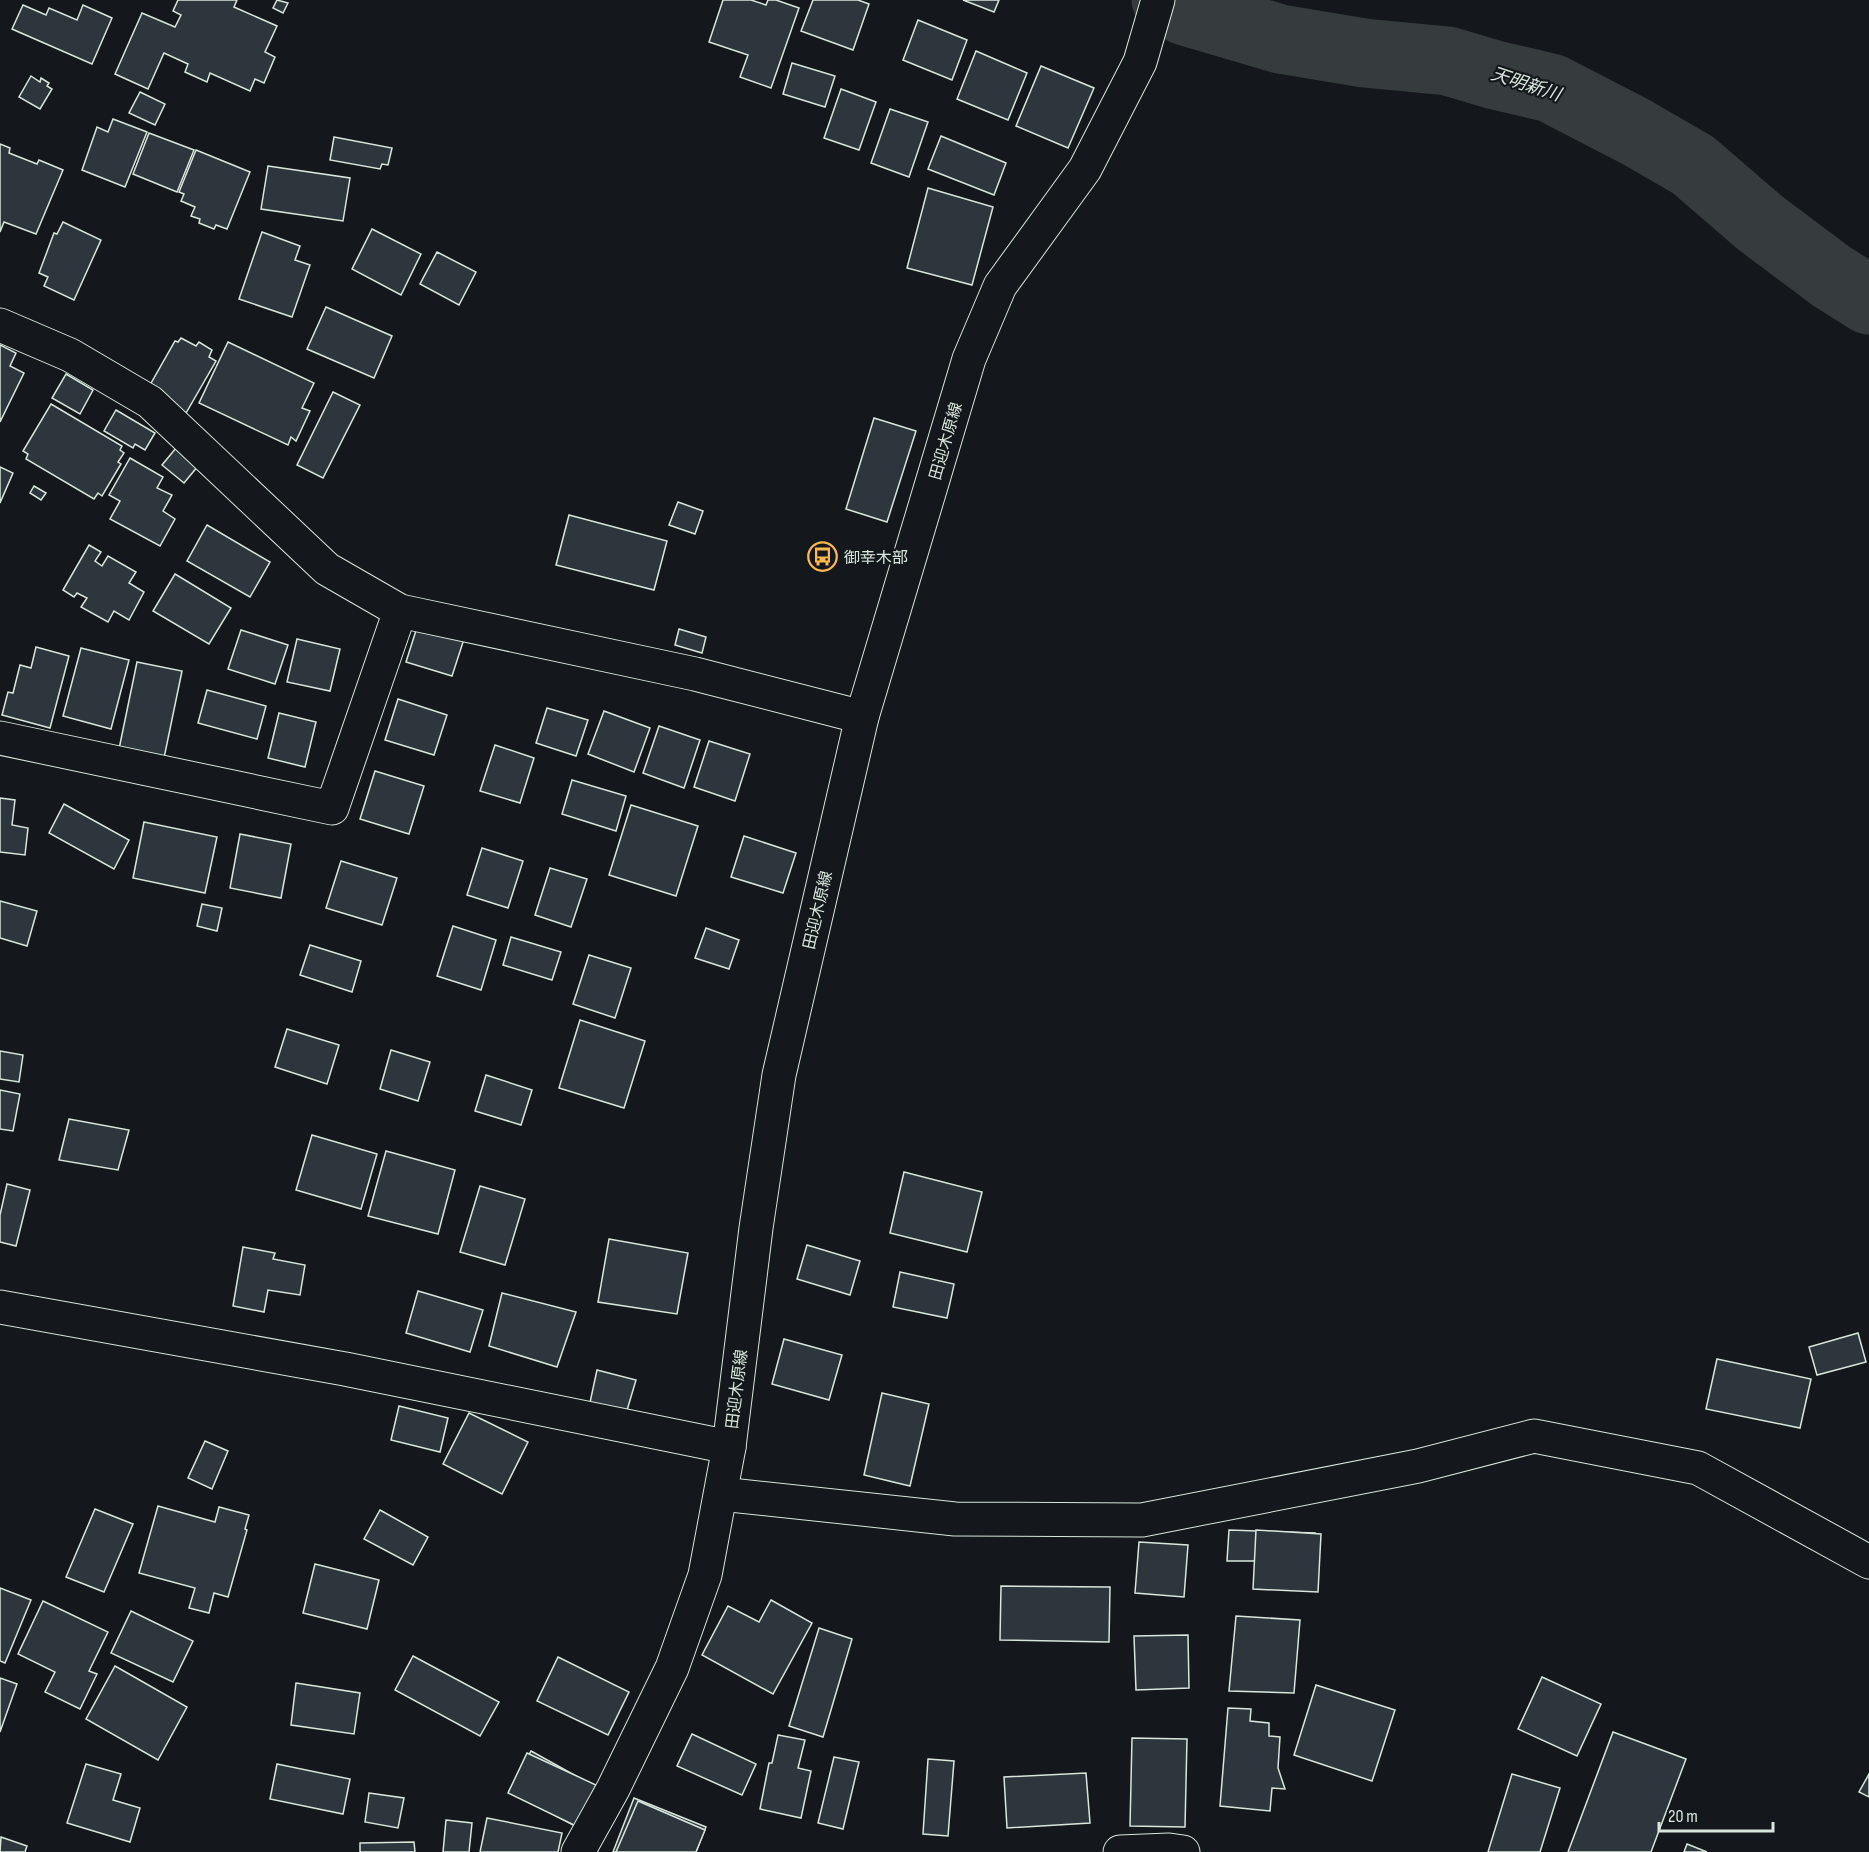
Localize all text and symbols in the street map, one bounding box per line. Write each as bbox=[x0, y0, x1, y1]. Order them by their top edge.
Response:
water label: 天明新川 bbox=[1488, 63, 1565, 106]
street label: 田迎木原線 bbox=[926, 400, 967, 482]
bus stop icon: 御幸木部 bbox=[807, 541, 839, 573]
place label: 御幸木部 bbox=[844, 549, 908, 568]
street label: 田迎木原線 bbox=[800, 869, 837, 951]
street label: 田迎木原線 bbox=[723, 1348, 752, 1430]
scale bar bbox=[1659, 1795, 1773, 1833]
text: 20 m bbox=[1668, 1806, 1698, 1827]

